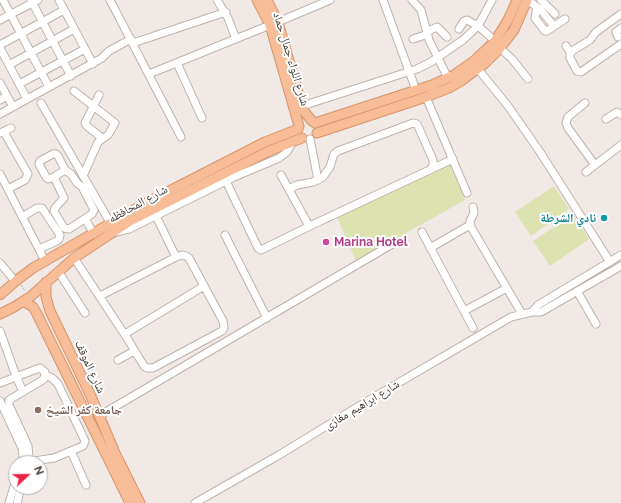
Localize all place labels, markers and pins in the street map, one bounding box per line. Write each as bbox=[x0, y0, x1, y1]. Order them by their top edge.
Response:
place label: نادي الشرطة bbox=[540, 211, 596, 225]
marker: نادي الشرطة bbox=[599, 213, 609, 223]
place label: Marina Hotel bbox=[334, 235, 407, 249]
marker: Marina Hotel bbox=[321, 237, 331, 247]
place label: جامعة كفر الشيخ bbox=[46, 403, 122, 417]
marker: جامعة كفر الشيخ bbox=[33, 405, 43, 415]

